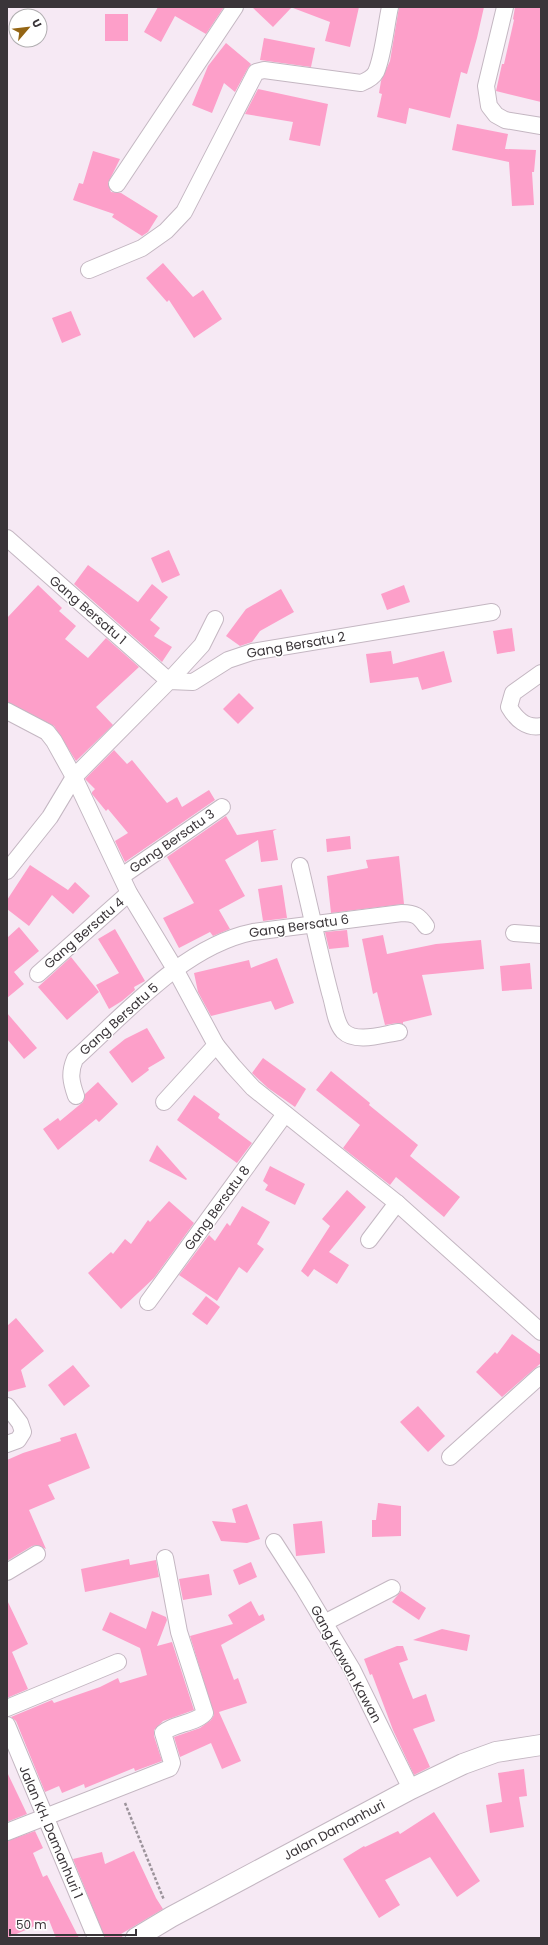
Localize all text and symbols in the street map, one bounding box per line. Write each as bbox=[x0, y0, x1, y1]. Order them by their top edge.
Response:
north arrow bbox=[8, 8, 48, 48]
text: U bbox=[28, 16, 46, 31]
street label: Gang Bersatu 1 bbox=[45, 571, 131, 649]
street label: Gang Bersatu 2 bbox=[245, 627, 347, 663]
street label: Gang Bersatu 3 bbox=[126, 805, 218, 877]
street label: Gang Bersatu 4 bbox=[40, 893, 128, 973]
street label: Gang Bersatu 6 bbox=[248, 910, 350, 942]
street label: Gang Bersatu 5 bbox=[75, 978, 163, 1060]
street label: Gang Bersatu 8 bbox=[180, 1162, 254, 1254]
street label: Gang Kawan Kawan bbox=[306, 1602, 386, 1726]
street label: Jalan KH. Damanhuri 1 bbox=[14, 1762, 88, 1902]
street label: Jalan Damanhuri bbox=[280, 1795, 388, 1865]
scale bar bbox=[10, 1911, 136, 1937]
text: 50 m bbox=[16, 1916, 47, 1933]

